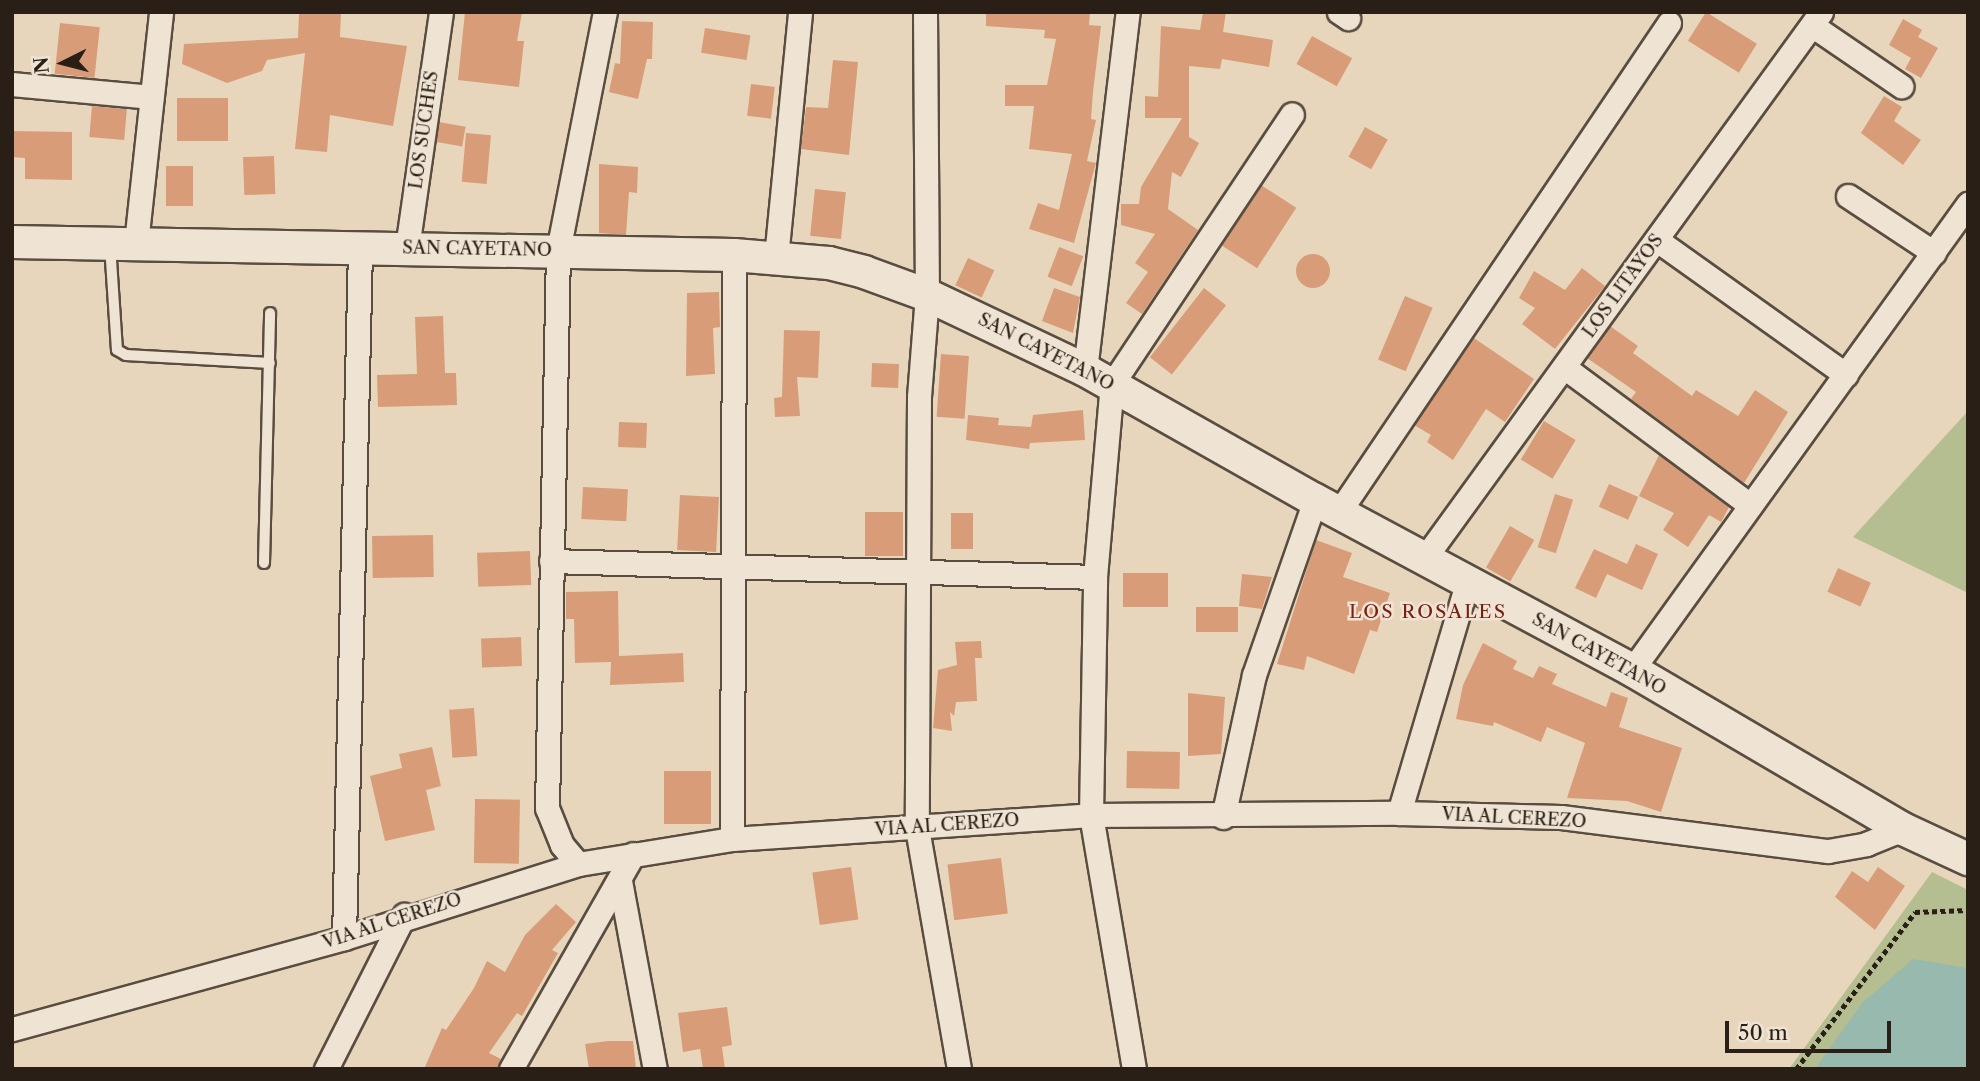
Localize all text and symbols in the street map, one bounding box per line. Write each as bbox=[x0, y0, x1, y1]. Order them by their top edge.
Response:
north arrow bbox=[28, 28, 98, 98]
text: N bbox=[29, 56, 54, 75]
street label: LOS SUCHES bbox=[405, 69, 443, 191]
street label: LOS LITAYOS bbox=[1578, 230, 1668, 342]
street label: SAN CAYETANO bbox=[402, 237, 552, 261]
street label: SAN CAYETANO bbox=[974, 308, 1118, 396]
district label: LOS ROSALES bbox=[1350, 601, 1506, 623]
street label: SAN CAYETANO bbox=[1528, 608, 1670, 700]
street label: VIA AL CEREZO bbox=[1440, 803, 1588, 833]
street label: VIA AL CEREZO bbox=[873, 809, 1021, 841]
street label: VIA AL CEREZO bbox=[319, 888, 465, 954]
scale bar bbox=[1728, 1007, 1894, 1052]
text: 50 m bbox=[1738, 1020, 1788, 1045]

